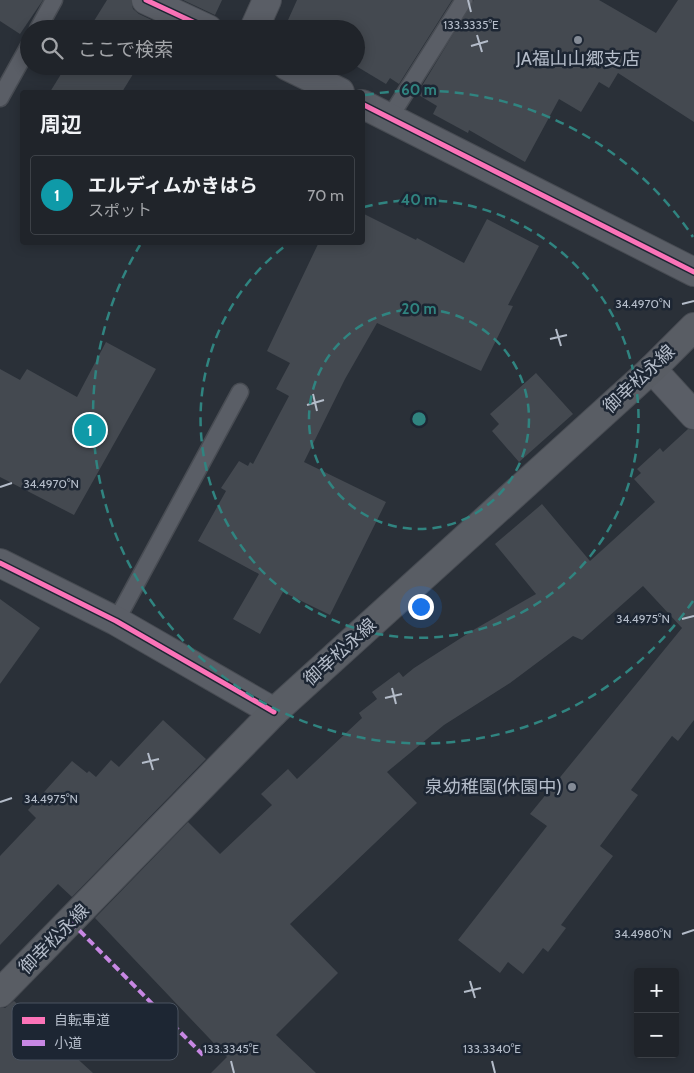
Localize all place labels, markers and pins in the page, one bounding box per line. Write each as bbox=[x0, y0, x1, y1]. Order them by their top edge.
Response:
marker: JA福山山郷支店 bbox=[572, 34, 584, 46]
place label: JA福山山郷支店 bbox=[515, 48, 640, 70]
centre of rings bbox=[410, 410, 428, 428]
pin: 1 bbox=[74, 411, 106, 449]
place label: 泉幼稚園(休園中) bbox=[425, 776, 562, 798]
marker: 泉幼稚園(休園中) bbox=[566, 781, 578, 793]

